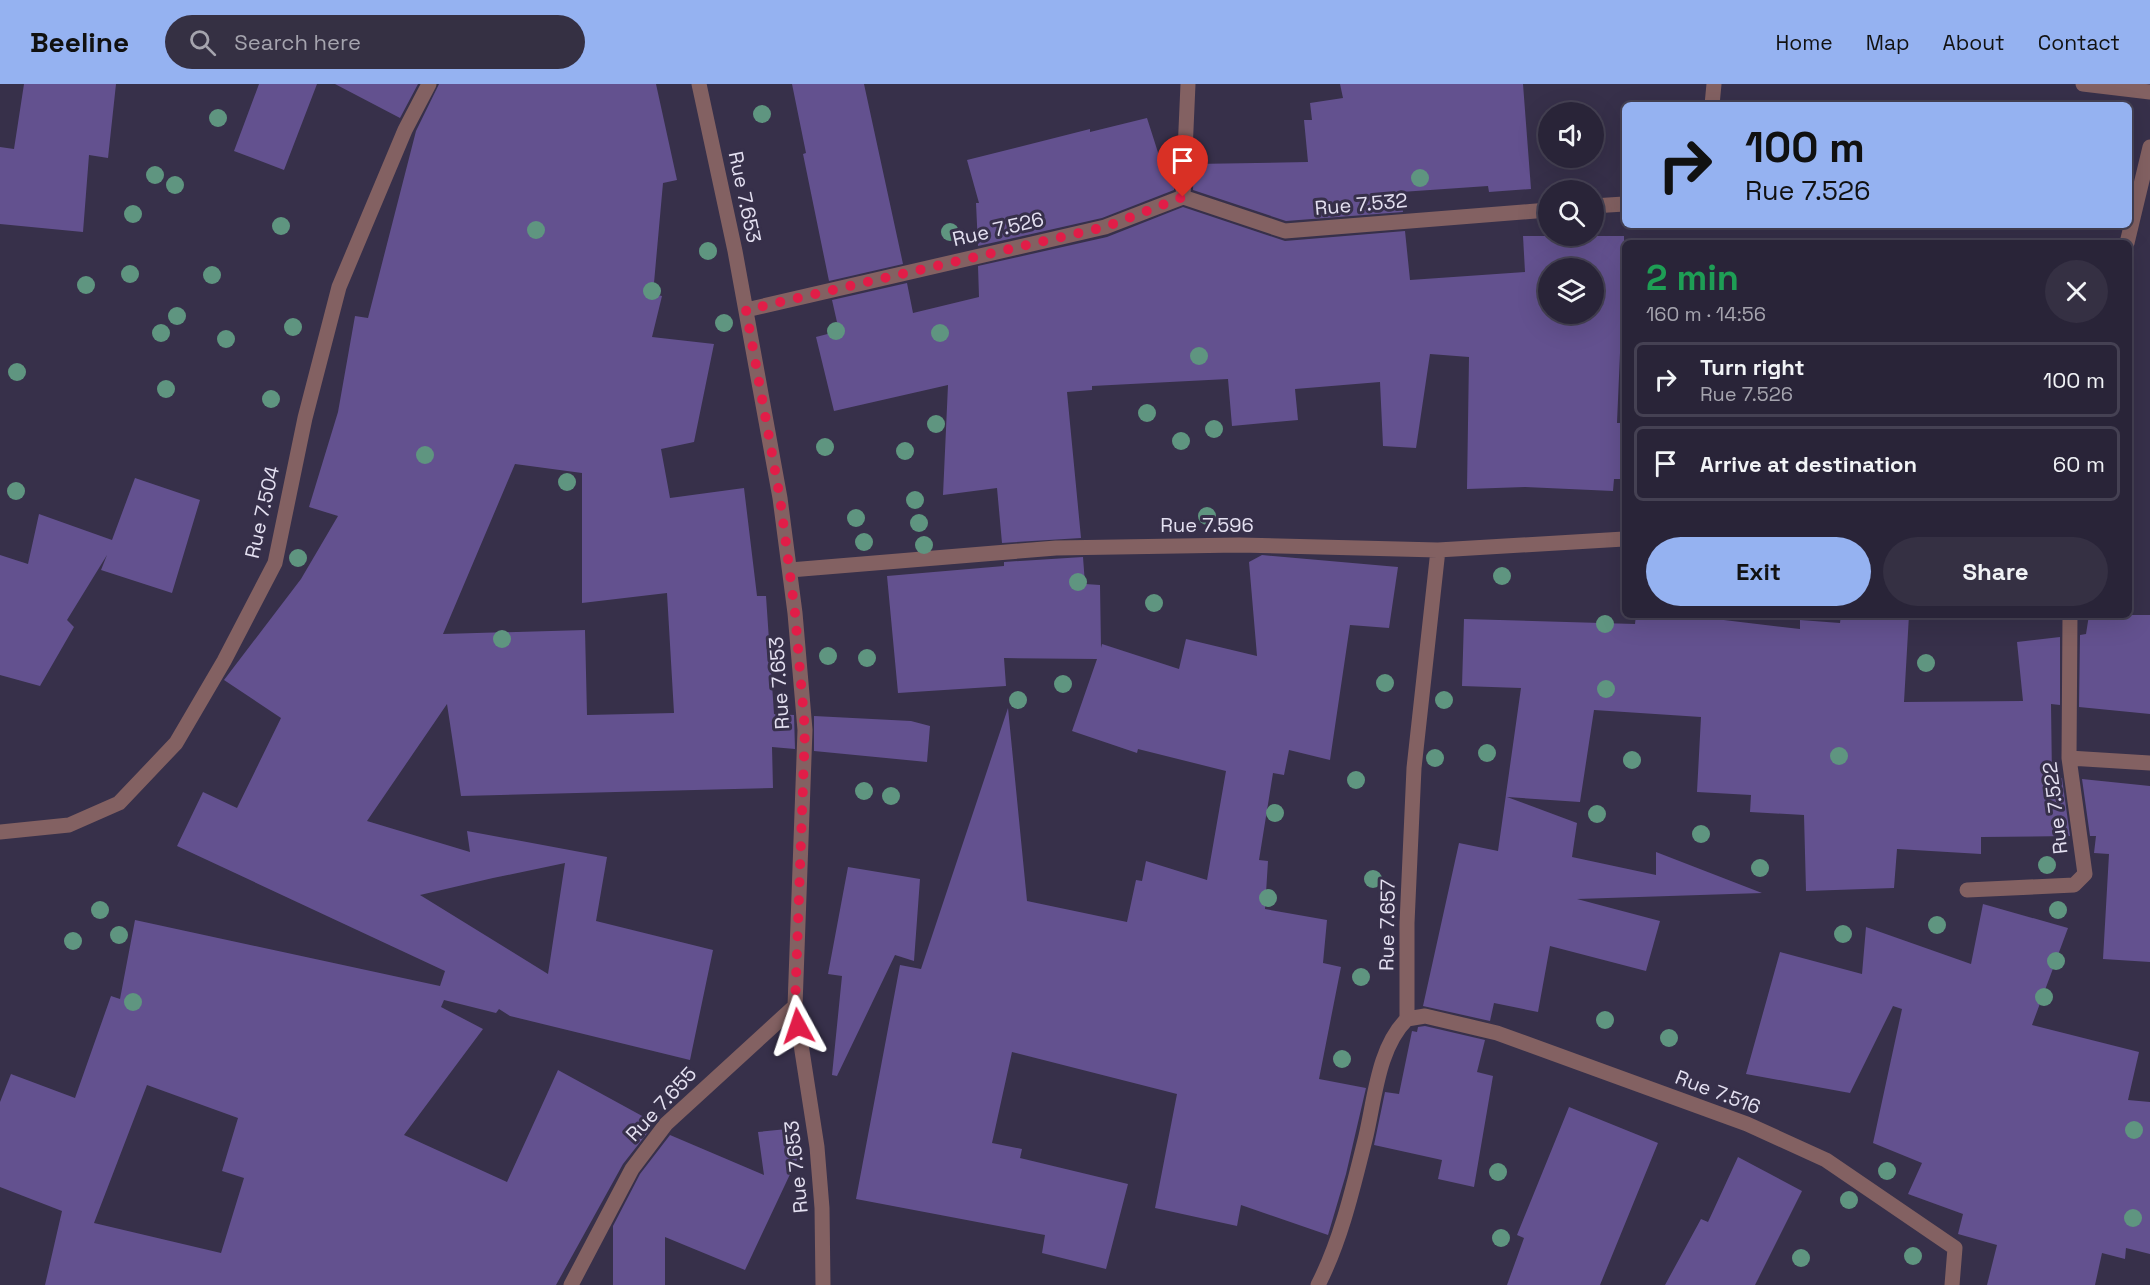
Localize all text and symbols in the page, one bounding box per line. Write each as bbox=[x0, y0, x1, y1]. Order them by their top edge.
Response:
search box bbox=[165, 15, 585, 69]
text: Beeline bbox=[30, 24, 129, 60]
icon: search bbox=[186, 26, 219, 59]
text: Search here bbox=[234, 28, 361, 56]
text: Home bbox=[1775, 29, 1833, 56]
text: Map bbox=[1866, 29, 1910, 56]
text: About bbox=[1943, 29, 2005, 56]
text: Contact bbox=[2038, 29, 2120, 56]
map controls bbox=[1538, 102, 1604, 324]
button: sound bbox=[1538, 102, 1604, 168]
text: 100 m bbox=[1745, 121, 1865, 174]
icon: right bbox=[1646, 126, 1724, 204]
pin bbox=[1157, 135, 1208, 197]
icon: arrive bbox=[1166, 144, 1199, 177]
street label: Rue 7.653 bbox=[723, 149, 767, 245]
text: Rue 7.526 bbox=[1745, 173, 1871, 208]
button: search bbox=[1538, 180, 1604, 246]
street label: Rue 7.532 bbox=[1314, 187, 1408, 221]
street label: Rue 7.526 bbox=[950, 206, 1046, 252]
text: 2 min bbox=[1646, 255, 1739, 301]
button: layers bbox=[1538, 258, 1604, 324]
button: close bbox=[2045, 260, 2108, 323]
text: 160 m · 14:56 bbox=[1646, 301, 1766, 327]
text: Turn right bbox=[1700, 353, 1805, 381]
icon: right bbox=[1649, 363, 1682, 396]
text: 100 m bbox=[2043, 366, 2105, 394]
text: Rue 7.526 bbox=[1700, 381, 1793, 407]
icon: arrive bbox=[1649, 447, 1682, 480]
text: Arrive at destination bbox=[1700, 450, 1917, 478]
text: 60 m bbox=[2053, 450, 2105, 478]
street label: Rue 7.504 bbox=[239, 463, 285, 561]
street label: Rue 7.596 bbox=[1160, 512, 1254, 538]
button: Exit bbox=[1646, 537, 1871, 606]
button: Share bbox=[1883, 537, 2108, 606]
street label: Rue 7.653 bbox=[763, 636, 795, 730]
street label: Rue 7.522 bbox=[2036, 760, 2074, 856]
street label: Rue 7.657 bbox=[1373, 879, 1401, 971]
position arrow bbox=[766, 994, 830, 1058]
street label: Rue 7.655 bbox=[620, 1061, 702, 1147]
street label: Rue 7.516 bbox=[1672, 1064, 1764, 1120]
street label: Rue 7.653 bbox=[778, 1119, 814, 1215]

